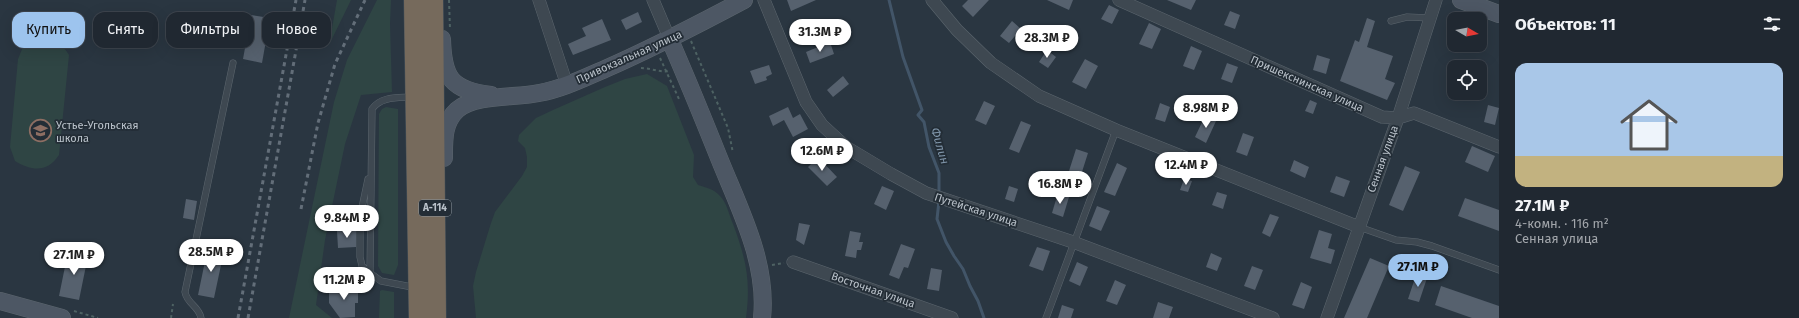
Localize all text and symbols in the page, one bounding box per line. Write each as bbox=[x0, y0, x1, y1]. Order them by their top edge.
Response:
chip: Купить bbox=[12, 12, 85, 48]
chip: Снять bbox=[93, 12, 158, 48]
chip: Фильтры bbox=[166, 12, 254, 48]
chip: Новое bbox=[262, 12, 331, 48]
north arrow bbox=[1447, 12, 1487, 52]
map controls bbox=[1447, 12, 1487, 100]
icon: filters bbox=[1761, 13, 1783, 35]
text: Объектов: 11 bbox=[1515, 14, 1616, 35]
pin: 31.3M ₽ bbox=[783, 19, 857, 53]
text: 31.3M ₽ bbox=[798, 24, 842, 39]
pin: 28.3M ₽ bbox=[1010, 25, 1084, 59]
street label: Привокзальная улица bbox=[574, 28, 684, 86]
text: 28.3M ₽ bbox=[1024, 30, 1070, 45]
street label: Пришекснинская улица bbox=[1249, 53, 1365, 115]
button: locate bbox=[1447, 60, 1487, 100]
icon: home bbox=[1613, 89, 1685, 161]
pin: 8.98M ₽ bbox=[1169, 95, 1243, 129]
text: 8.98M ₽ bbox=[1183, 100, 1229, 115]
school or university icon: Устье-Угольская школа bbox=[27, 118, 53, 144]
place label: Устье-Угольская школа bbox=[56, 119, 139, 145]
street label: Сенная улица bbox=[1365, 124, 1401, 194]
water label: Филин bbox=[928, 126, 952, 166]
pin: 12.6M ₽ bbox=[785, 138, 859, 172]
text: 12.6M ₽ bbox=[800, 143, 844, 158]
pin: 12.4M ₽ bbox=[1149, 152, 1223, 186]
text: 12.4M ₽ bbox=[1164, 157, 1208, 172]
pin: 16.8M ₽ bbox=[1023, 171, 1097, 205]
text: 16.8M ₽ bbox=[1037, 176, 1083, 191]
street label: Путейская улица bbox=[933, 190, 1019, 230]
text: 27.1M ₽ bbox=[1515, 195, 1569, 216]
road number: А-114 bbox=[419, 200, 451, 216]
pin: 9.84M ₽ bbox=[310, 205, 384, 239]
text: 9.84M ₽ bbox=[324, 210, 370, 225]
text: 4-комн. · 116 m² bbox=[1515, 216, 1609, 231]
text: Сенная улица bbox=[1515, 231, 1598, 246]
pin: 28.5M ₽ bbox=[174, 239, 248, 273]
pin: 27.1M ₽ bbox=[37, 242, 111, 276]
text: 28.5M ₽ bbox=[188, 244, 234, 259]
text: 27.1M ₽ bbox=[53, 247, 95, 262]
pin: 27.1M ₽ bbox=[1381, 254, 1455, 288]
text: 27.1M ₽ bbox=[1397, 259, 1439, 274]
pin: 11.2M ₽ bbox=[307, 267, 381, 301]
street label: Восточная улица bbox=[829, 270, 917, 310]
text: 11.2M ₽ bbox=[323, 272, 365, 287]

